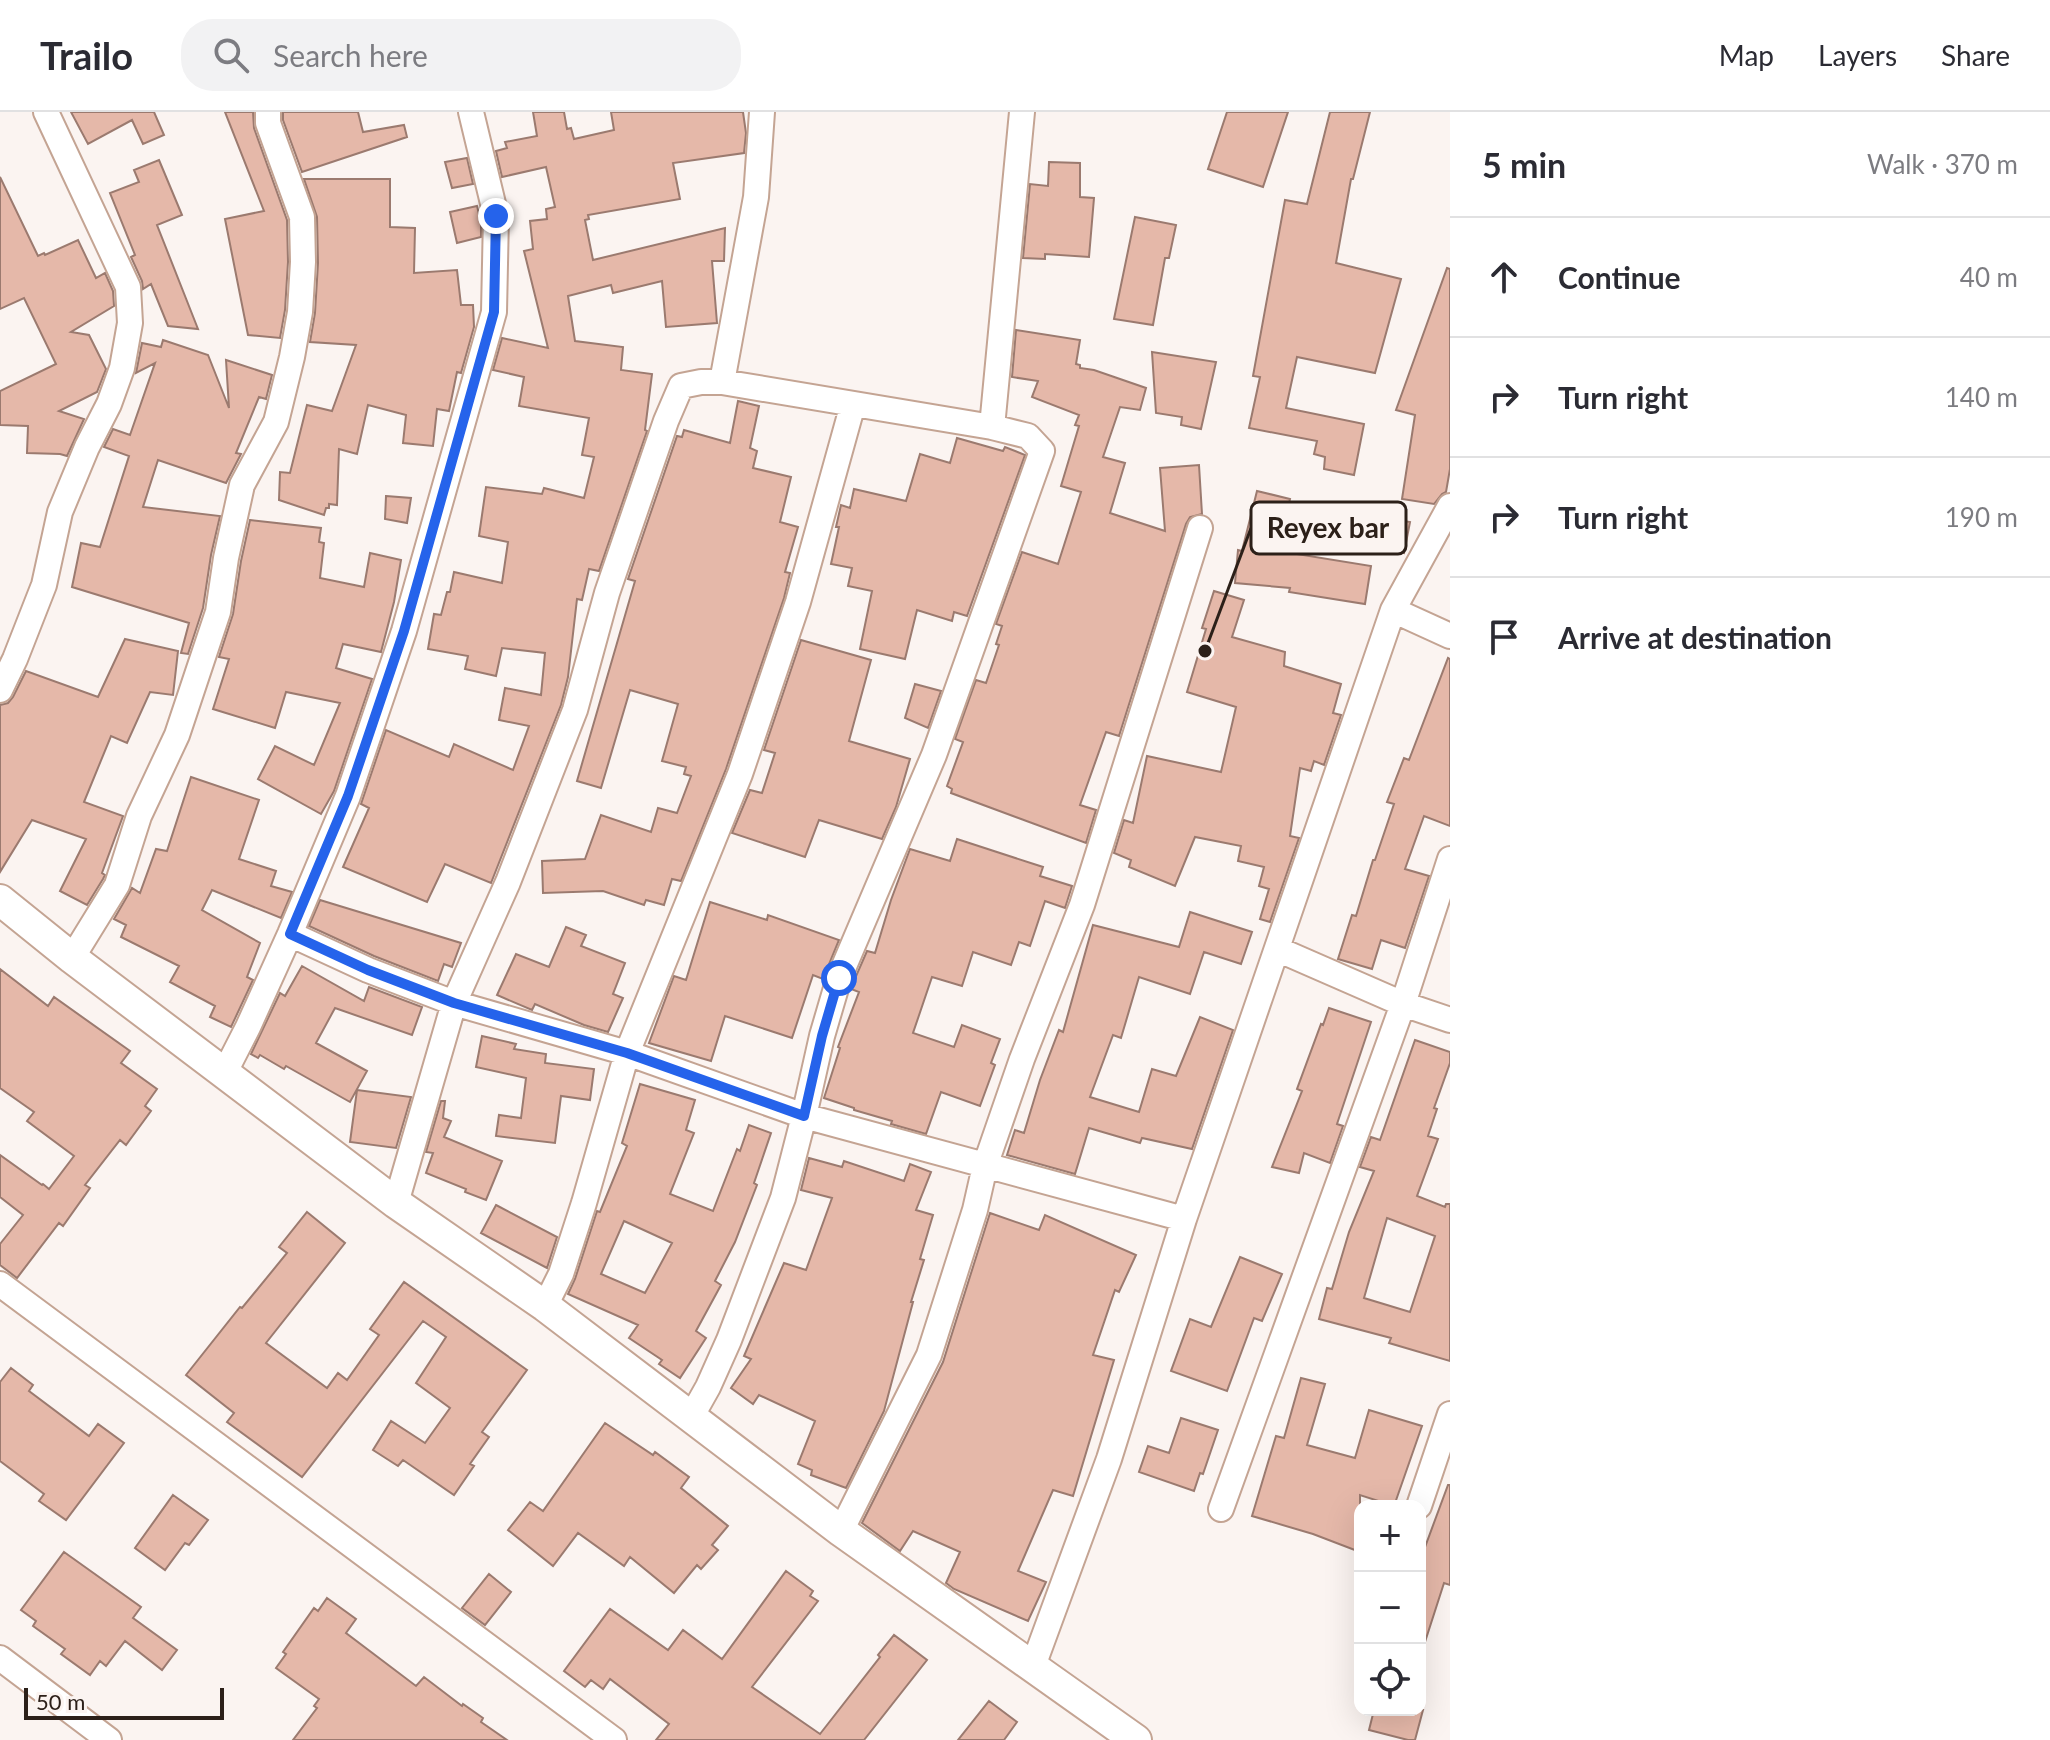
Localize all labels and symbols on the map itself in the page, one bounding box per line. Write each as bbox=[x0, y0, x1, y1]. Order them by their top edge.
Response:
route end bbox=[478, 198, 514, 234]
callout: Reyex bar bbox=[1251, 502, 1406, 554]
text: Reyex bar bbox=[1267, 510, 1390, 544]
route start bbox=[821, 960, 857, 996]
scale bar bbox=[24, 1684, 224, 1720]

